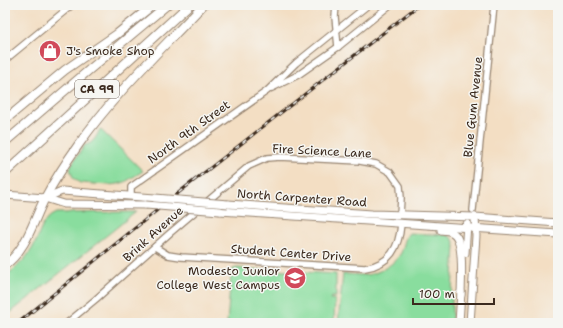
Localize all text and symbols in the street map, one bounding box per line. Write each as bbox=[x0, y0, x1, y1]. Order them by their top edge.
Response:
shop icon: J's Smoke Shop bbox=[37, 38, 63, 64]
place label: J's Smoke Shop bbox=[66, 43, 155, 59]
street label: Blue Gum Avenue bbox=[460, 56, 486, 158]
road number: CA 99 bbox=[75, 80, 119, 98]
street label: North 9th Street bbox=[145, 97, 233, 167]
street label: Fire Science Lane bbox=[272, 140, 372, 162]
street label: North Carpenter Road bbox=[237, 185, 368, 211]
street label: Brink Avenue bbox=[119, 202, 187, 265]
street label: Student Center Drive bbox=[230, 241, 352, 265]
place label: Modesto Junior College West Campus bbox=[157, 263, 280, 293]
school or university icon: Modesto Junior College West Campus bbox=[282, 265, 308, 291]
scale bar bbox=[413, 280, 494, 306]
text: 100 m bbox=[419, 286, 455, 302]

